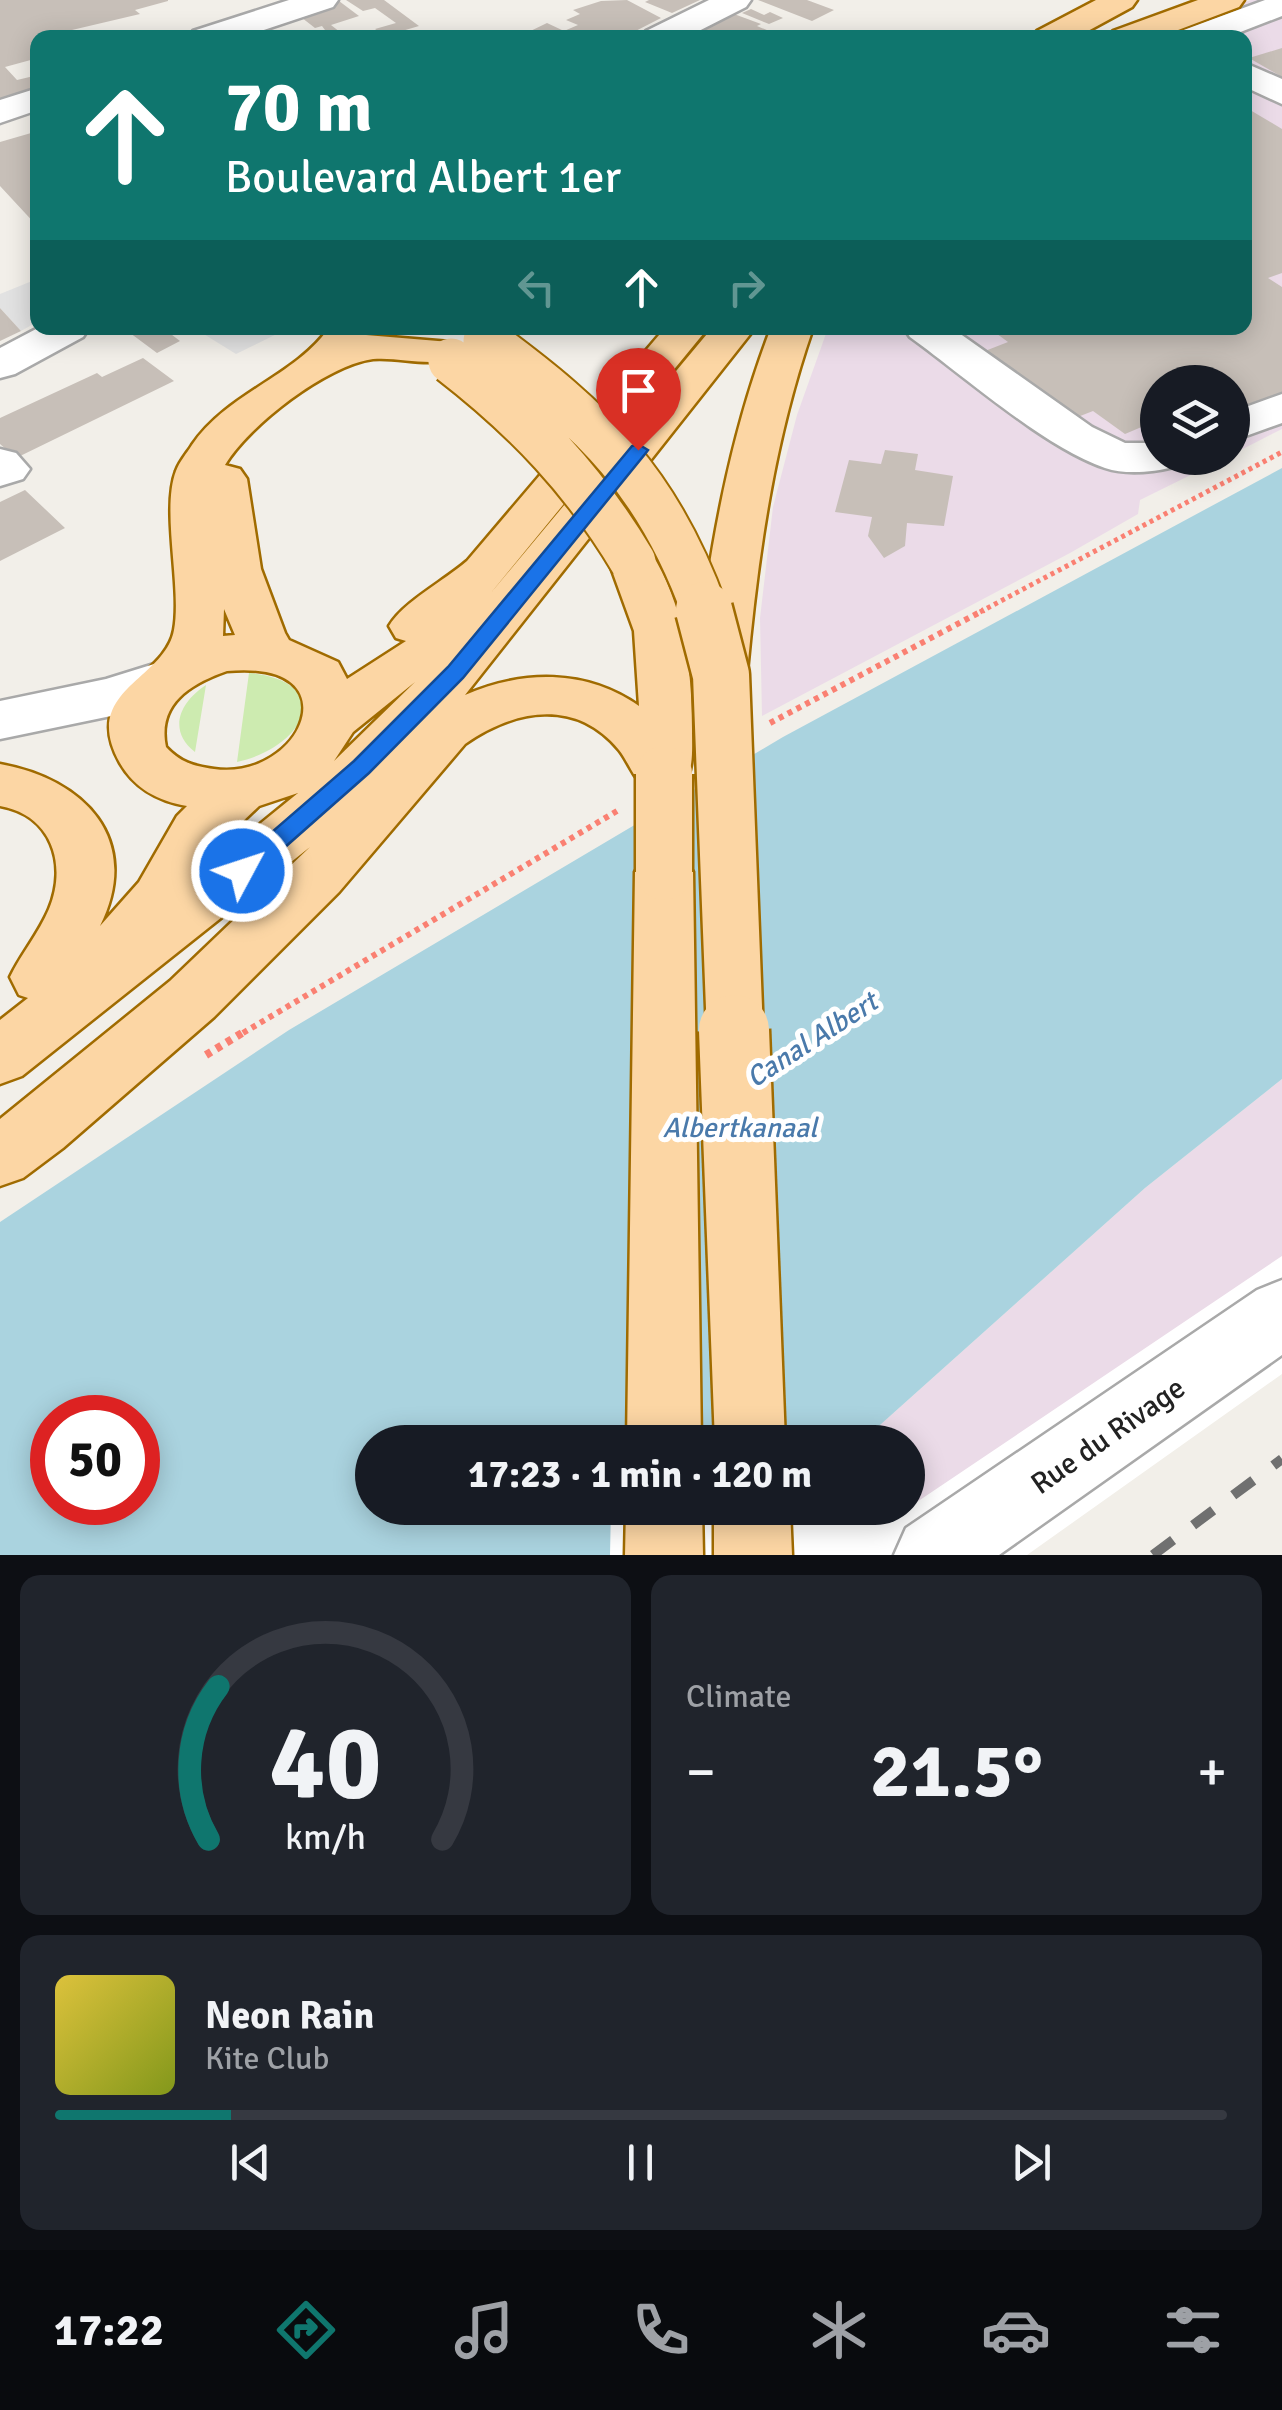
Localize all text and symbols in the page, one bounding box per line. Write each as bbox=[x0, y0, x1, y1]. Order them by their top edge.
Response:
text: 70 m bbox=[225, 64, 373, 150]
icon: ahead bbox=[60, 70, 190, 200]
text: Boulevard Albert 1er bbox=[225, 150, 621, 205]
icon: left bbox=[509, 260, 564, 315]
icon: ahead bbox=[614, 260, 669, 315]
icon: right bbox=[719, 260, 774, 315]
pin bbox=[596, 348, 681, 451]
icon: arrive bbox=[611, 363, 666, 418]
map controls bbox=[1140, 365, 1250, 475]
button: layers bbox=[1140, 365, 1250, 475]
position arrow bbox=[190, 819, 294, 923]
water label: Canal Albert bbox=[740, 983, 887, 1095]
water label: Albertkanaal bbox=[663, 1111, 819, 1145]
street label: Rue du Rivage bbox=[1024, 1369, 1192, 1503]
speed limit sign: 50 bbox=[30, 1395, 160, 1525]
text: 17:23 · 1 min · 120 m bbox=[468, 1451, 812, 1498]
text: Climate bbox=[686, 1677, 792, 1716]
text: 40 bbox=[269, 1699, 382, 1827]
text: 21.5° bbox=[870, 1725, 1043, 1818]
text: − bbox=[686, 1738, 716, 1806]
text: + bbox=[1197, 1738, 1227, 1806]
text: km/h bbox=[285, 1815, 366, 1859]
text: Neon Rain bbox=[205, 1992, 374, 2039]
text: Kite Club bbox=[205, 2039, 329, 2078]
icon: previous bbox=[223, 2135, 278, 2190]
icon: pause bbox=[613, 2135, 668, 2190]
icon: next bbox=[1004, 2135, 1059, 2190]
icon: directions bbox=[271, 2295, 341, 2365]
icon: music bbox=[449, 2295, 519, 2365]
icon: phone bbox=[626, 2295, 696, 2365]
icon: climate bbox=[804, 2295, 874, 2365]
icon: car bbox=[981, 2295, 1051, 2365]
icon: filters bbox=[1158, 2295, 1228, 2365]
text: 17:22 bbox=[54, 2303, 164, 2358]

